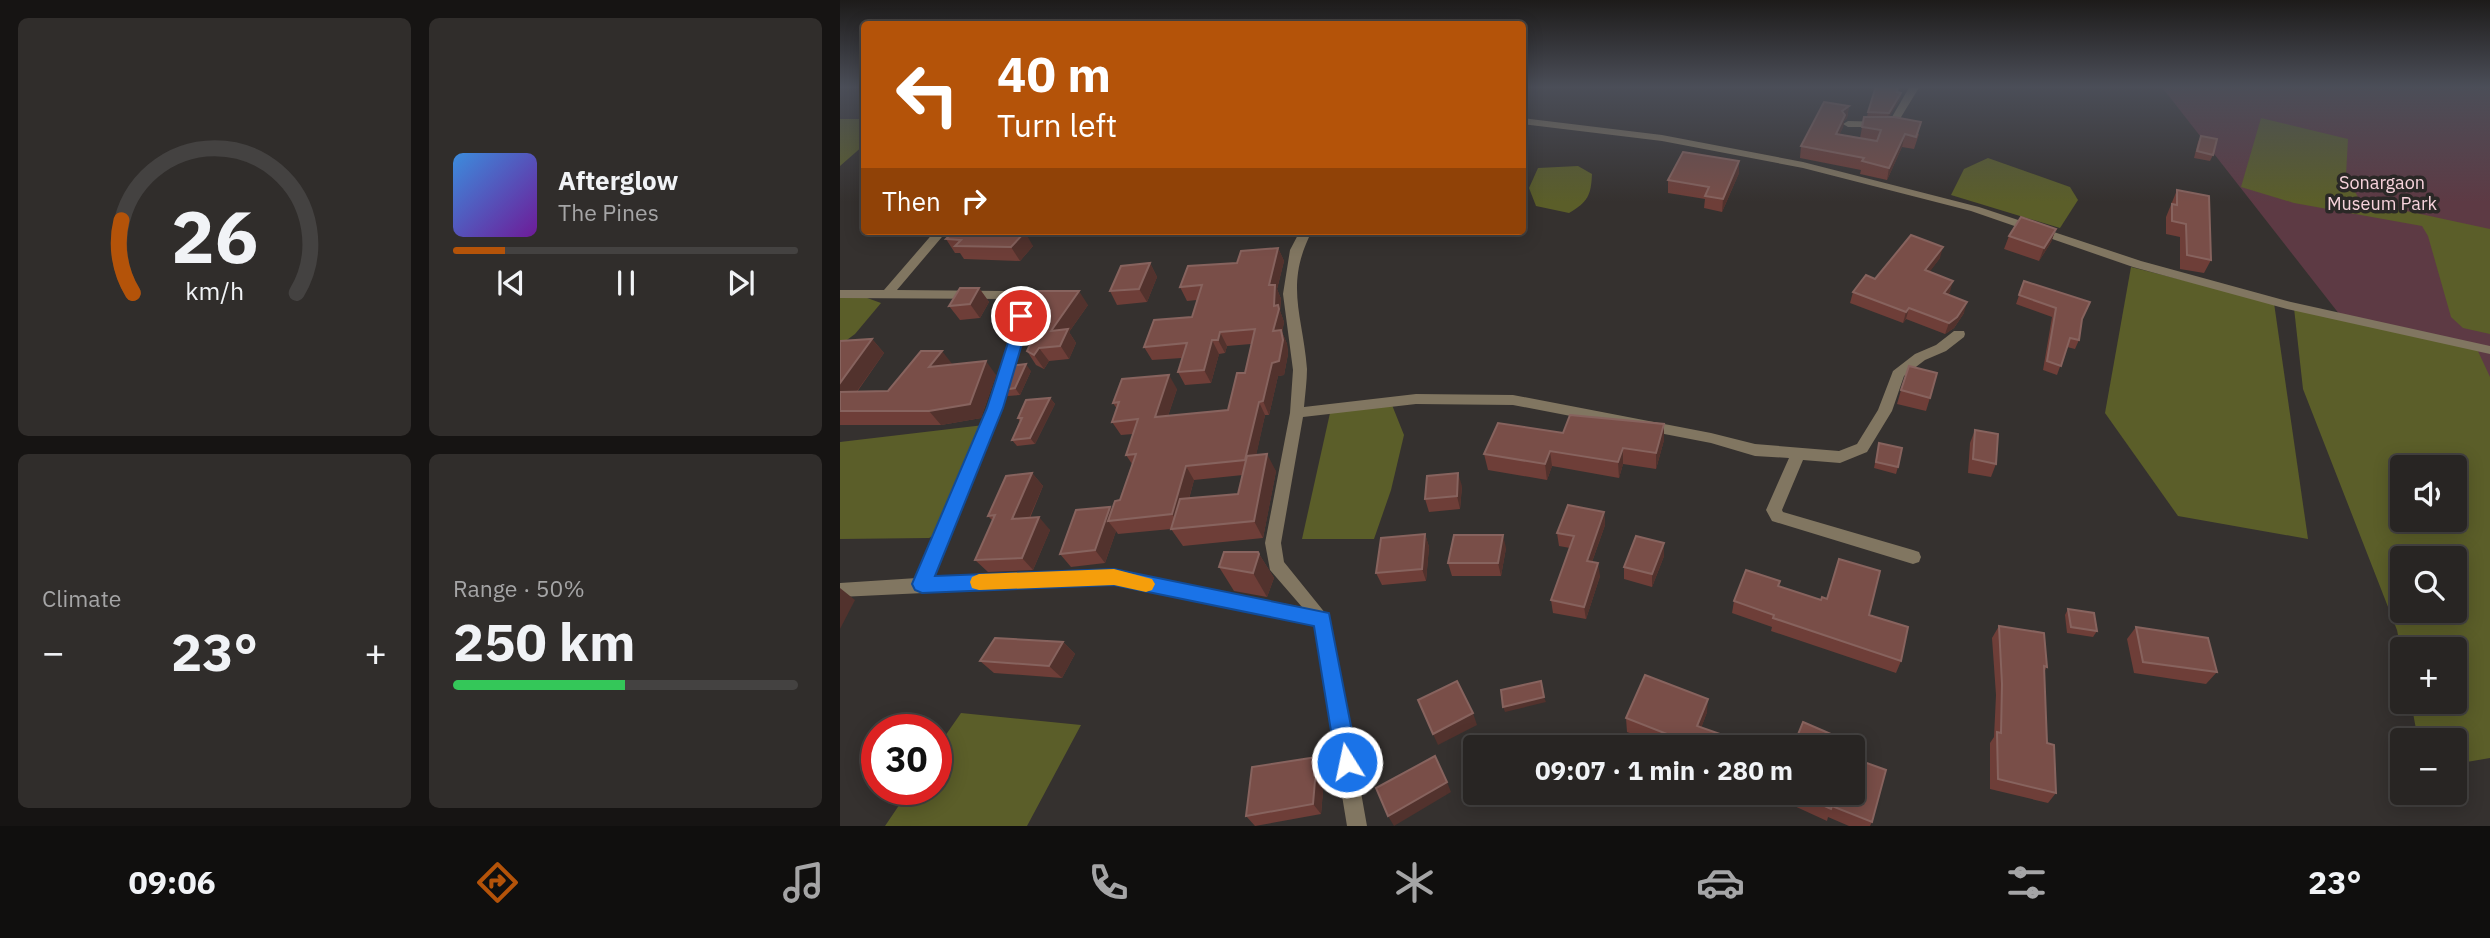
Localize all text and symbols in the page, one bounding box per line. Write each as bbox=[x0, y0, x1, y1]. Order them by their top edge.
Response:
text: 40 m bbox=[997, 42, 1111, 105]
icon: left bbox=[882, 49, 973, 140]
text: Turn left bbox=[997, 104, 1117, 146]
text: Afterglow bbox=[558, 163, 678, 197]
park label: Sonargaon Museum Park bbox=[2327, 171, 2438, 215]
icon: right bbox=[955, 182, 993, 220]
text: Then bbox=[882, 184, 941, 218]
text: 26 bbox=[171, 189, 258, 284]
text: The Pines bbox=[558, 197, 659, 227]
icon: previous bbox=[492, 264, 530, 302]
icon: pause bbox=[607, 264, 645, 302]
icon: next bbox=[722, 264, 760, 302]
text: km/h bbox=[185, 274, 244, 307]
pin bbox=[991, 286, 1051, 346]
icon: arrive bbox=[1002, 297, 1040, 335]
map controls bbox=[2390, 455, 2467, 805]
button: sound bbox=[2390, 455, 2467, 532]
button: search bbox=[2390, 546, 2467, 623]
text: Range · 50% bbox=[453, 573, 585, 603]
text: Climate bbox=[42, 583, 121, 613]
text: 250 km bbox=[453, 608, 635, 675]
text: 23° bbox=[171, 618, 258, 685]
text: − bbox=[42, 627, 65, 676]
text: + bbox=[364, 627, 387, 676]
button: + bbox=[2390, 637, 2467, 714]
speed limit sign: 30 bbox=[861, 714, 952, 805]
position arrow bbox=[1310, 725, 1384, 799]
button: − bbox=[2390, 728, 2467, 805]
text: 09:07 · 1 min · 280 m bbox=[1535, 753, 1793, 787]
icon: directions bbox=[473, 858, 522, 907]
icon: music bbox=[779, 858, 828, 907]
icon: phone bbox=[1084, 858, 1133, 907]
icon: climate bbox=[1390, 858, 1439, 907]
icon: car bbox=[1696, 858, 1745, 907]
icon: filters bbox=[2002, 858, 2051, 907]
text: 09:06 bbox=[128, 861, 216, 903]
text: 23° bbox=[2308, 861, 2362, 903]

